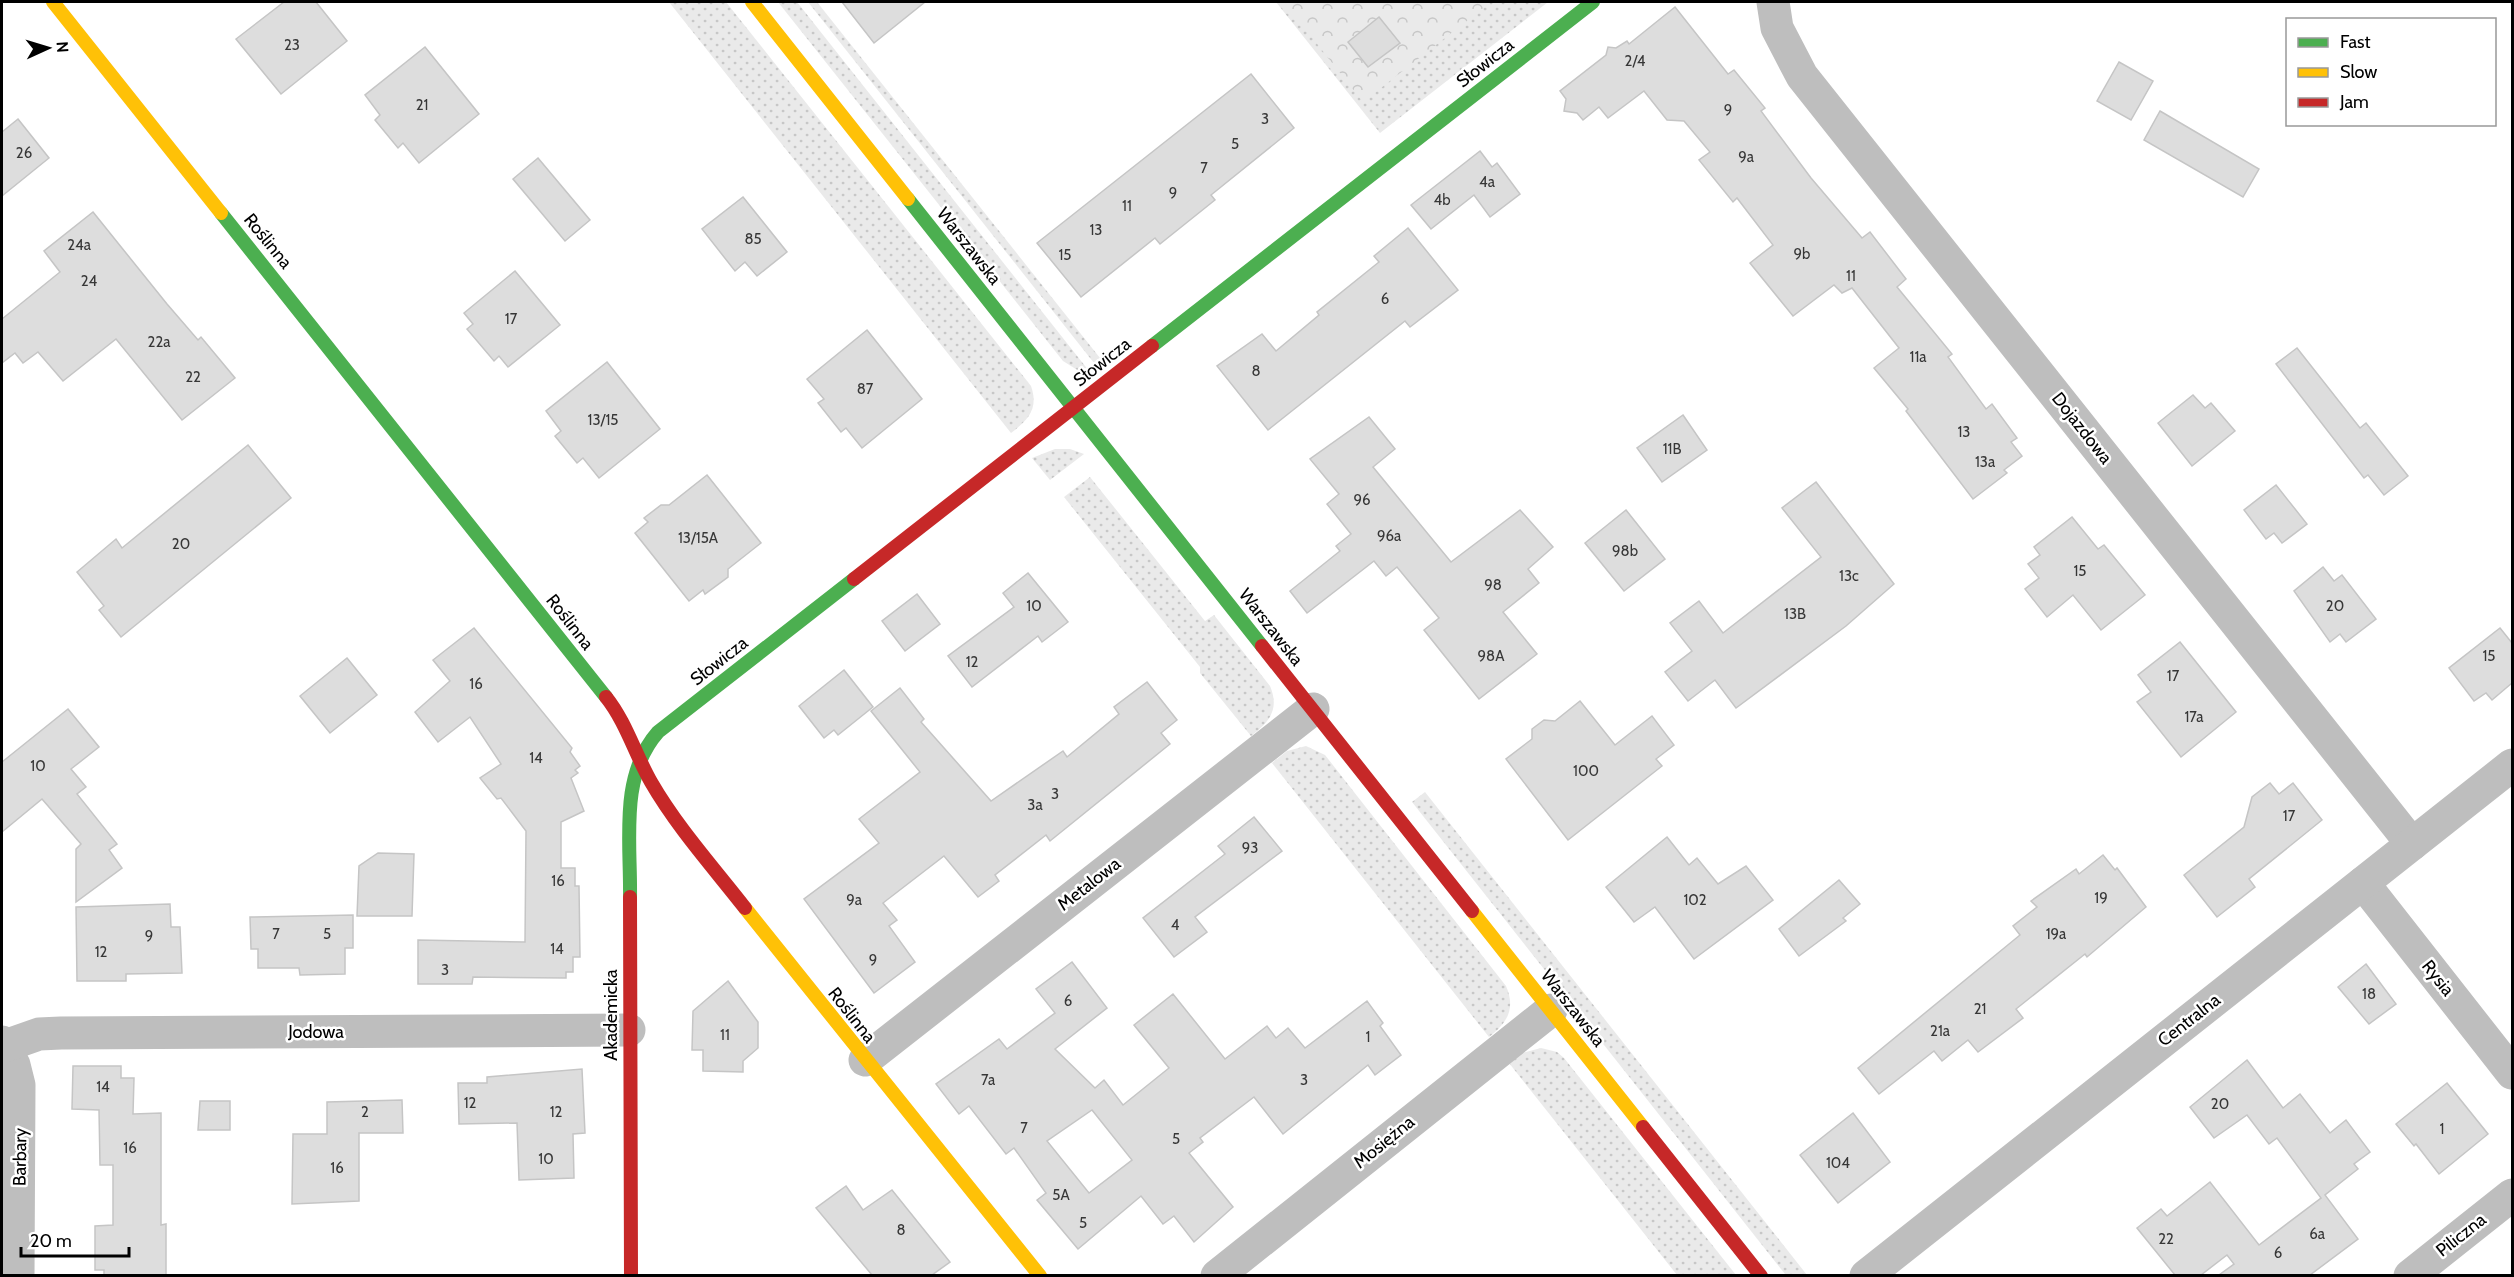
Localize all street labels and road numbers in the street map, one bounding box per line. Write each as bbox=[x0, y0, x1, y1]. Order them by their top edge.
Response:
street label: Słowicza bbox=[1452, 34, 1518, 92]
street label: Warszawska bbox=[932, 203, 1006, 289]
street label: Roślinna bbox=[239, 209, 297, 273]
street label: Słowicza bbox=[1069, 333, 1135, 391]
street label: Dojazdowa bbox=[2047, 388, 2117, 469]
street label: Warszawska bbox=[1234, 584, 1308, 670]
street label: Roślinna bbox=[541, 590, 599, 655]
street label: Słowicza bbox=[686, 632, 752, 690]
street label: Metalowa bbox=[1053, 852, 1125, 915]
street label: Rysia bbox=[2417, 956, 2459, 1001]
street label: Warszawska bbox=[1536, 965, 1610, 1051]
street label: Akademicka bbox=[600, 969, 622, 1061]
street label: Roślinna bbox=[823, 983, 881, 1048]
street label: Centralna bbox=[2153, 989, 2225, 1051]
street label: Jodowa bbox=[287, 1021, 344, 1043]
street label: Mosiężna bbox=[1349, 1111, 1419, 1173]
street label: Barbary bbox=[8, 1128, 32, 1186]
street label: Piliczna bbox=[2432, 1208, 2491, 1261]

